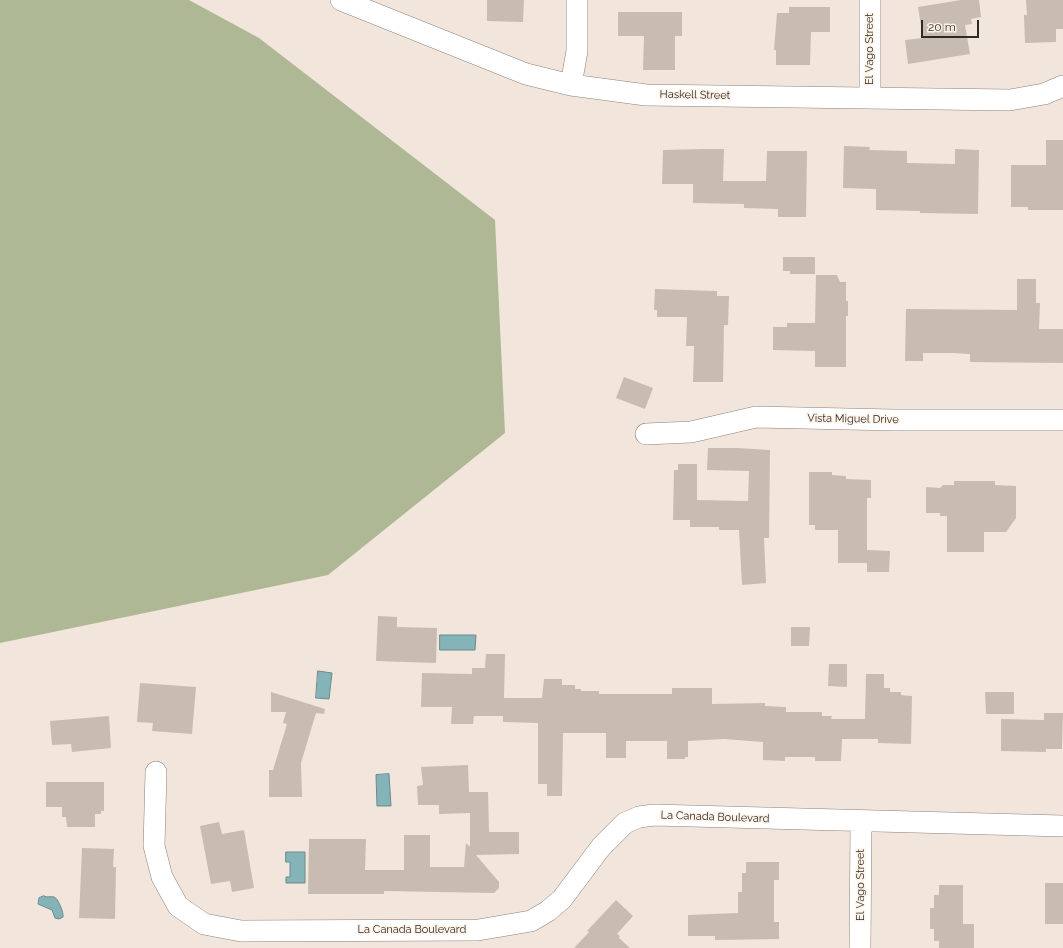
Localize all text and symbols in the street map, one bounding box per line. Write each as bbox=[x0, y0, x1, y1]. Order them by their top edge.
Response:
scale bar bbox=[923, 12, 981, 38]
street label: El Vago Street bbox=[863, 13, 877, 85]
text: 20 m bbox=[928, 20, 956, 34]
street label: Haskell Street bbox=[660, 88, 730, 102]
street label: Vista Miguel Drive bbox=[807, 412, 899, 426]
street label: La Canada Boulevard bbox=[660, 809, 770, 825]
street label: El Vago Street bbox=[854, 849, 868, 921]
street label: La Canada Boulevard bbox=[358, 923, 466, 937]

